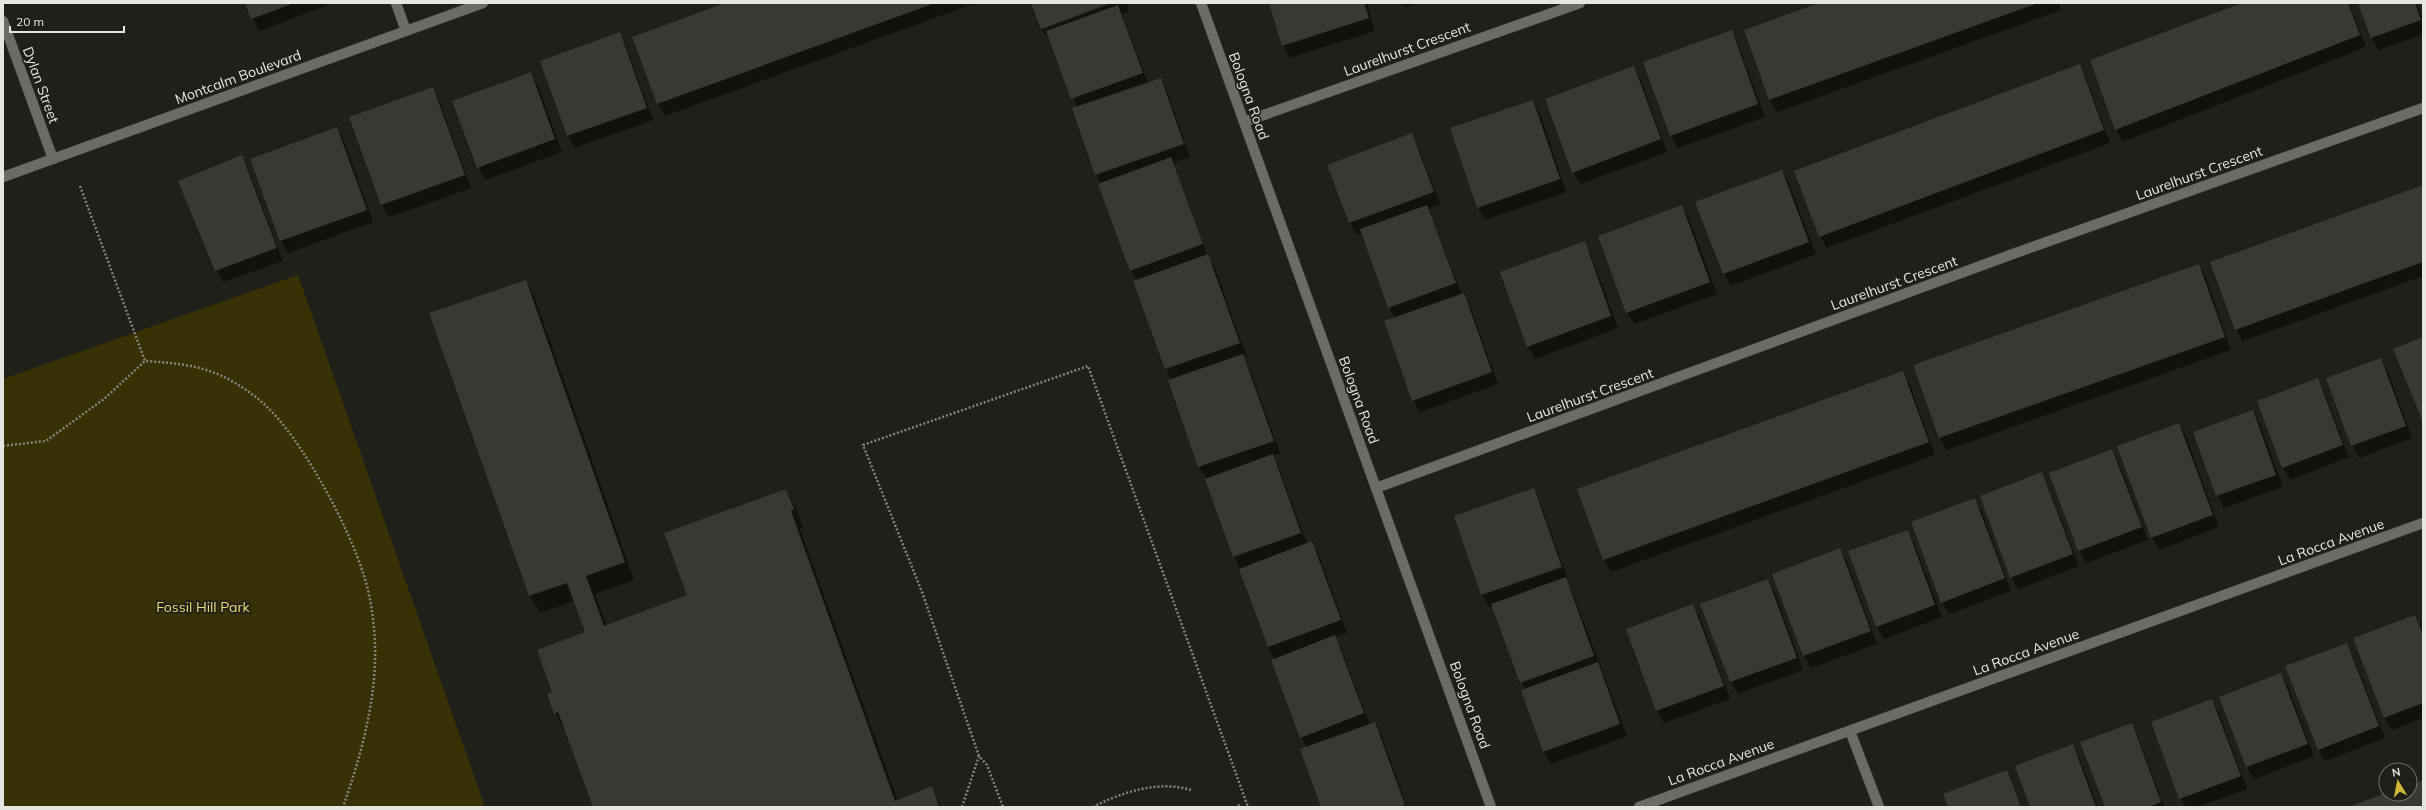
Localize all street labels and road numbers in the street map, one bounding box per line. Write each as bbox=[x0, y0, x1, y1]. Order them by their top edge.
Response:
street label: Laurelhurst Crescent bbox=[1341, 18, 1473, 80]
street label: Dylan Street bbox=[19, 44, 63, 126]
street label: Montcalm Boulevard bbox=[172, 46, 304, 108]
street label: Bologna Road bbox=[1225, 50, 1273, 142]
street label: Laurelhurst Crescent bbox=[2133, 142, 2265, 204]
street label: Laurelhurst Crescent bbox=[1828, 252, 1960, 314]
street label: Bologna Road bbox=[1335, 354, 1383, 446]
street label: Laurelhurst Crescent bbox=[1524, 364, 1656, 426]
street label: La Rocca Avenue bbox=[2275, 514, 2387, 570]
street label: La Rocca Avenue bbox=[1970, 624, 2082, 680]
street label: Bologna Road bbox=[1446, 659, 1494, 751]
street label: La Rocca Avenue bbox=[1665, 734, 1777, 790]

